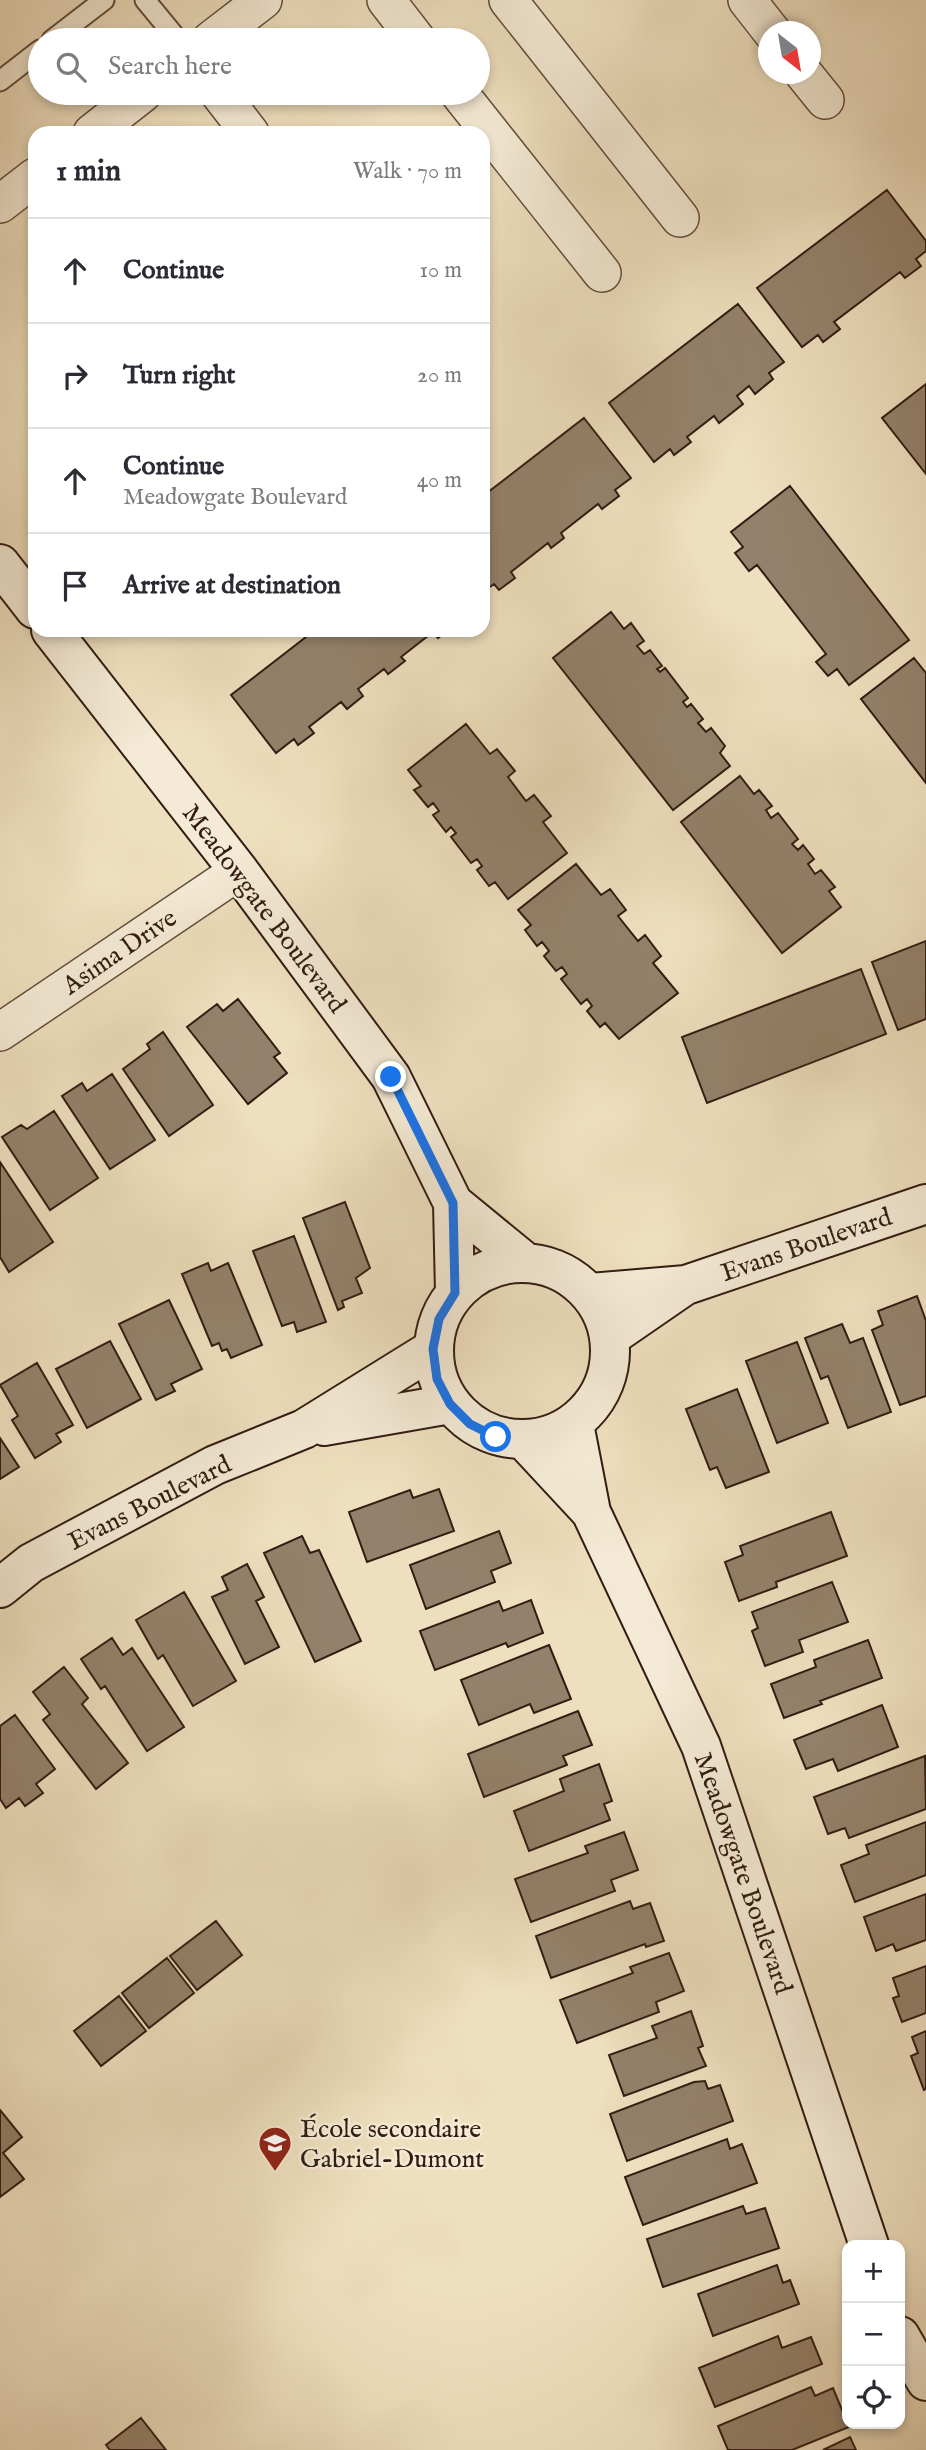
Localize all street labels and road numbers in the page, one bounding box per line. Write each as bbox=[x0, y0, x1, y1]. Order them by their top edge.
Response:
street label: Meadowgate Boulevard bbox=[174, 798, 353, 1020]
street label: Asima Drive bbox=[55, 902, 184, 1003]
street label: Evans Boulevard bbox=[717, 1201, 897, 1290]
street label: Evans Boulevard bbox=[63, 1448, 237, 1559]
street label: Meadowgate Boulevard bbox=[686, 1748, 799, 1999]

